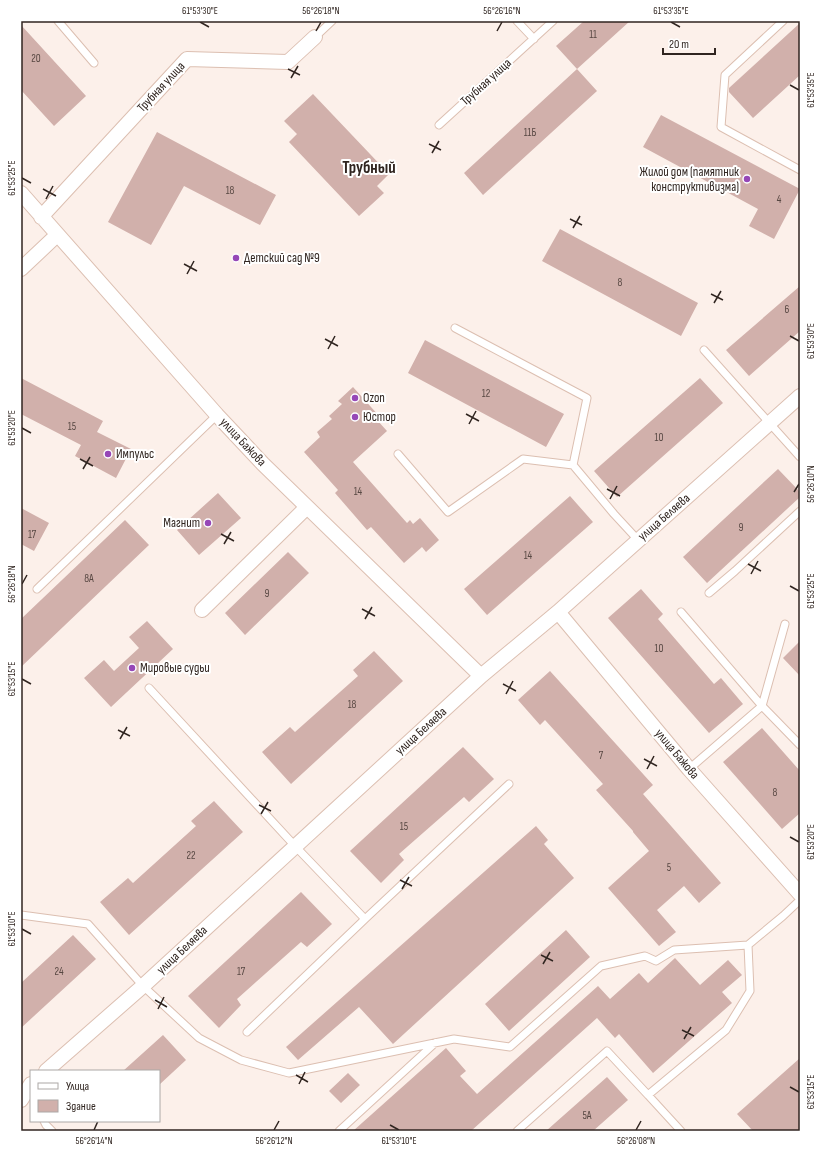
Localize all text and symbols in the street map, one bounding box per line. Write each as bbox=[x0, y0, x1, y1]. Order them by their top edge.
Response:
text: 61°53'30"E bbox=[182, 5, 218, 17]
text: 56°26'18"N bbox=[302, 5, 340, 17]
text: 56°26'16"N bbox=[483, 5, 521, 17]
text: 61°53'35"E bbox=[653, 5, 689, 17]
house number: 11 bbox=[589, 28, 597, 41]
scale bar bbox=[663, 30, 715, 56]
text: 20 m bbox=[669, 37, 689, 52]
house number: 20 bbox=[31, 52, 41, 65]
street label: Трубная улица bbox=[457, 55, 515, 109]
street label: Трубная улица bbox=[134, 59, 188, 115]
text: 61°53'35"E bbox=[805, 72, 817, 108]
house number: 11Б bbox=[524, 126, 536, 139]
district label: Трубный bbox=[342, 158, 396, 178]
text: 61°53'25"E bbox=[6, 160, 18, 196]
place label: Жилой дом (памятник конструктивизма) bbox=[639, 164, 739, 195]
marker: Жилой дом (памятник конструктивизма) bbox=[742, 174, 752, 184]
house number: 18 bbox=[226, 184, 235, 197]
house number: 4 bbox=[777, 193, 782, 206]
place label: Детский сад №9 bbox=[244, 250, 320, 266]
marker: Детский сад №9 bbox=[231, 253, 241, 263]
house number: 8 bbox=[618, 276, 623, 289]
house number: 6 bbox=[785, 303, 790, 316]
text: 61°53'30"E bbox=[805, 323, 817, 359]
house number: 12 bbox=[482, 387, 491, 400]
place label: Ozon bbox=[363, 390, 385, 406]
marker: Ozon bbox=[350, 393, 360, 403]
place label: Юстор bbox=[363, 409, 396, 425]
text: 61°53'20"E bbox=[6, 410, 18, 446]
marker: Юстор bbox=[350, 412, 360, 422]
street label: улица Бажова bbox=[216, 414, 270, 470]
house number: 15 bbox=[68, 420, 76, 433]
house number: 10 bbox=[655, 431, 663, 444]
place label: Импульс bbox=[116, 446, 154, 462]
marker: Импульс bbox=[103, 449, 113, 459]
text: 56°26'10"N bbox=[805, 465, 817, 503]
house number: 14 bbox=[354, 485, 363, 498]
street label: улица Беляева bbox=[635, 490, 693, 544]
place label: Магнит bbox=[163, 515, 200, 531]
marker: Магнит bbox=[203, 518, 213, 528]
house number: 9 bbox=[739, 521, 744, 534]
house number: 17 bbox=[28, 528, 37, 541]
house number: 14 bbox=[524, 549, 533, 562]
text: 56°26'18"N bbox=[6, 565, 18, 603]
house number: 8А bbox=[84, 572, 94, 585]
text: 61°53'25"E bbox=[805, 573, 817, 609]
house number: 9 bbox=[265, 587, 270, 600]
house number: 10 bbox=[655, 642, 663, 655]
place label: Мировые судьи bbox=[140, 660, 210, 676]
text: 61°53'15"E bbox=[6, 662, 18, 696]
marker: Мировые судьи bbox=[127, 663, 137, 673]
house number: 18 bbox=[348, 698, 357, 711]
street label: улица Беляева bbox=[392, 704, 450, 758]
street label: улица Бажова bbox=[651, 726, 703, 782]
house number: 7 bbox=[599, 749, 604, 762]
house number: 8 bbox=[773, 786, 778, 799]
house number: 15 bbox=[400, 820, 408, 833]
text: 61°53'20"E bbox=[805, 824, 817, 860]
house number: 22 bbox=[186, 849, 196, 862]
house number: 5 bbox=[667, 861, 671, 874]
text: 61°53'10"E bbox=[6, 911, 18, 947]
street label: улица Беляева bbox=[153, 922, 211, 978]
house number: 24 bbox=[54, 965, 64, 978]
house number: 17 bbox=[237, 965, 246, 978]
legend bbox=[30, 1070, 160, 1122]
text: 61°53'15"E bbox=[805, 1075, 817, 1109]
text: Улица bbox=[66, 1079, 90, 1094]
text: Здание bbox=[66, 1099, 96, 1114]
house number: 5А bbox=[582, 1109, 592, 1122]
text: 56°26'14"N bbox=[75, 1135, 113, 1147]
text: 56°26'12"N bbox=[255, 1135, 293, 1147]
text: 61°53'10"E bbox=[381, 1135, 417, 1147]
text: 56°26'08"N bbox=[617, 1135, 655, 1147]

